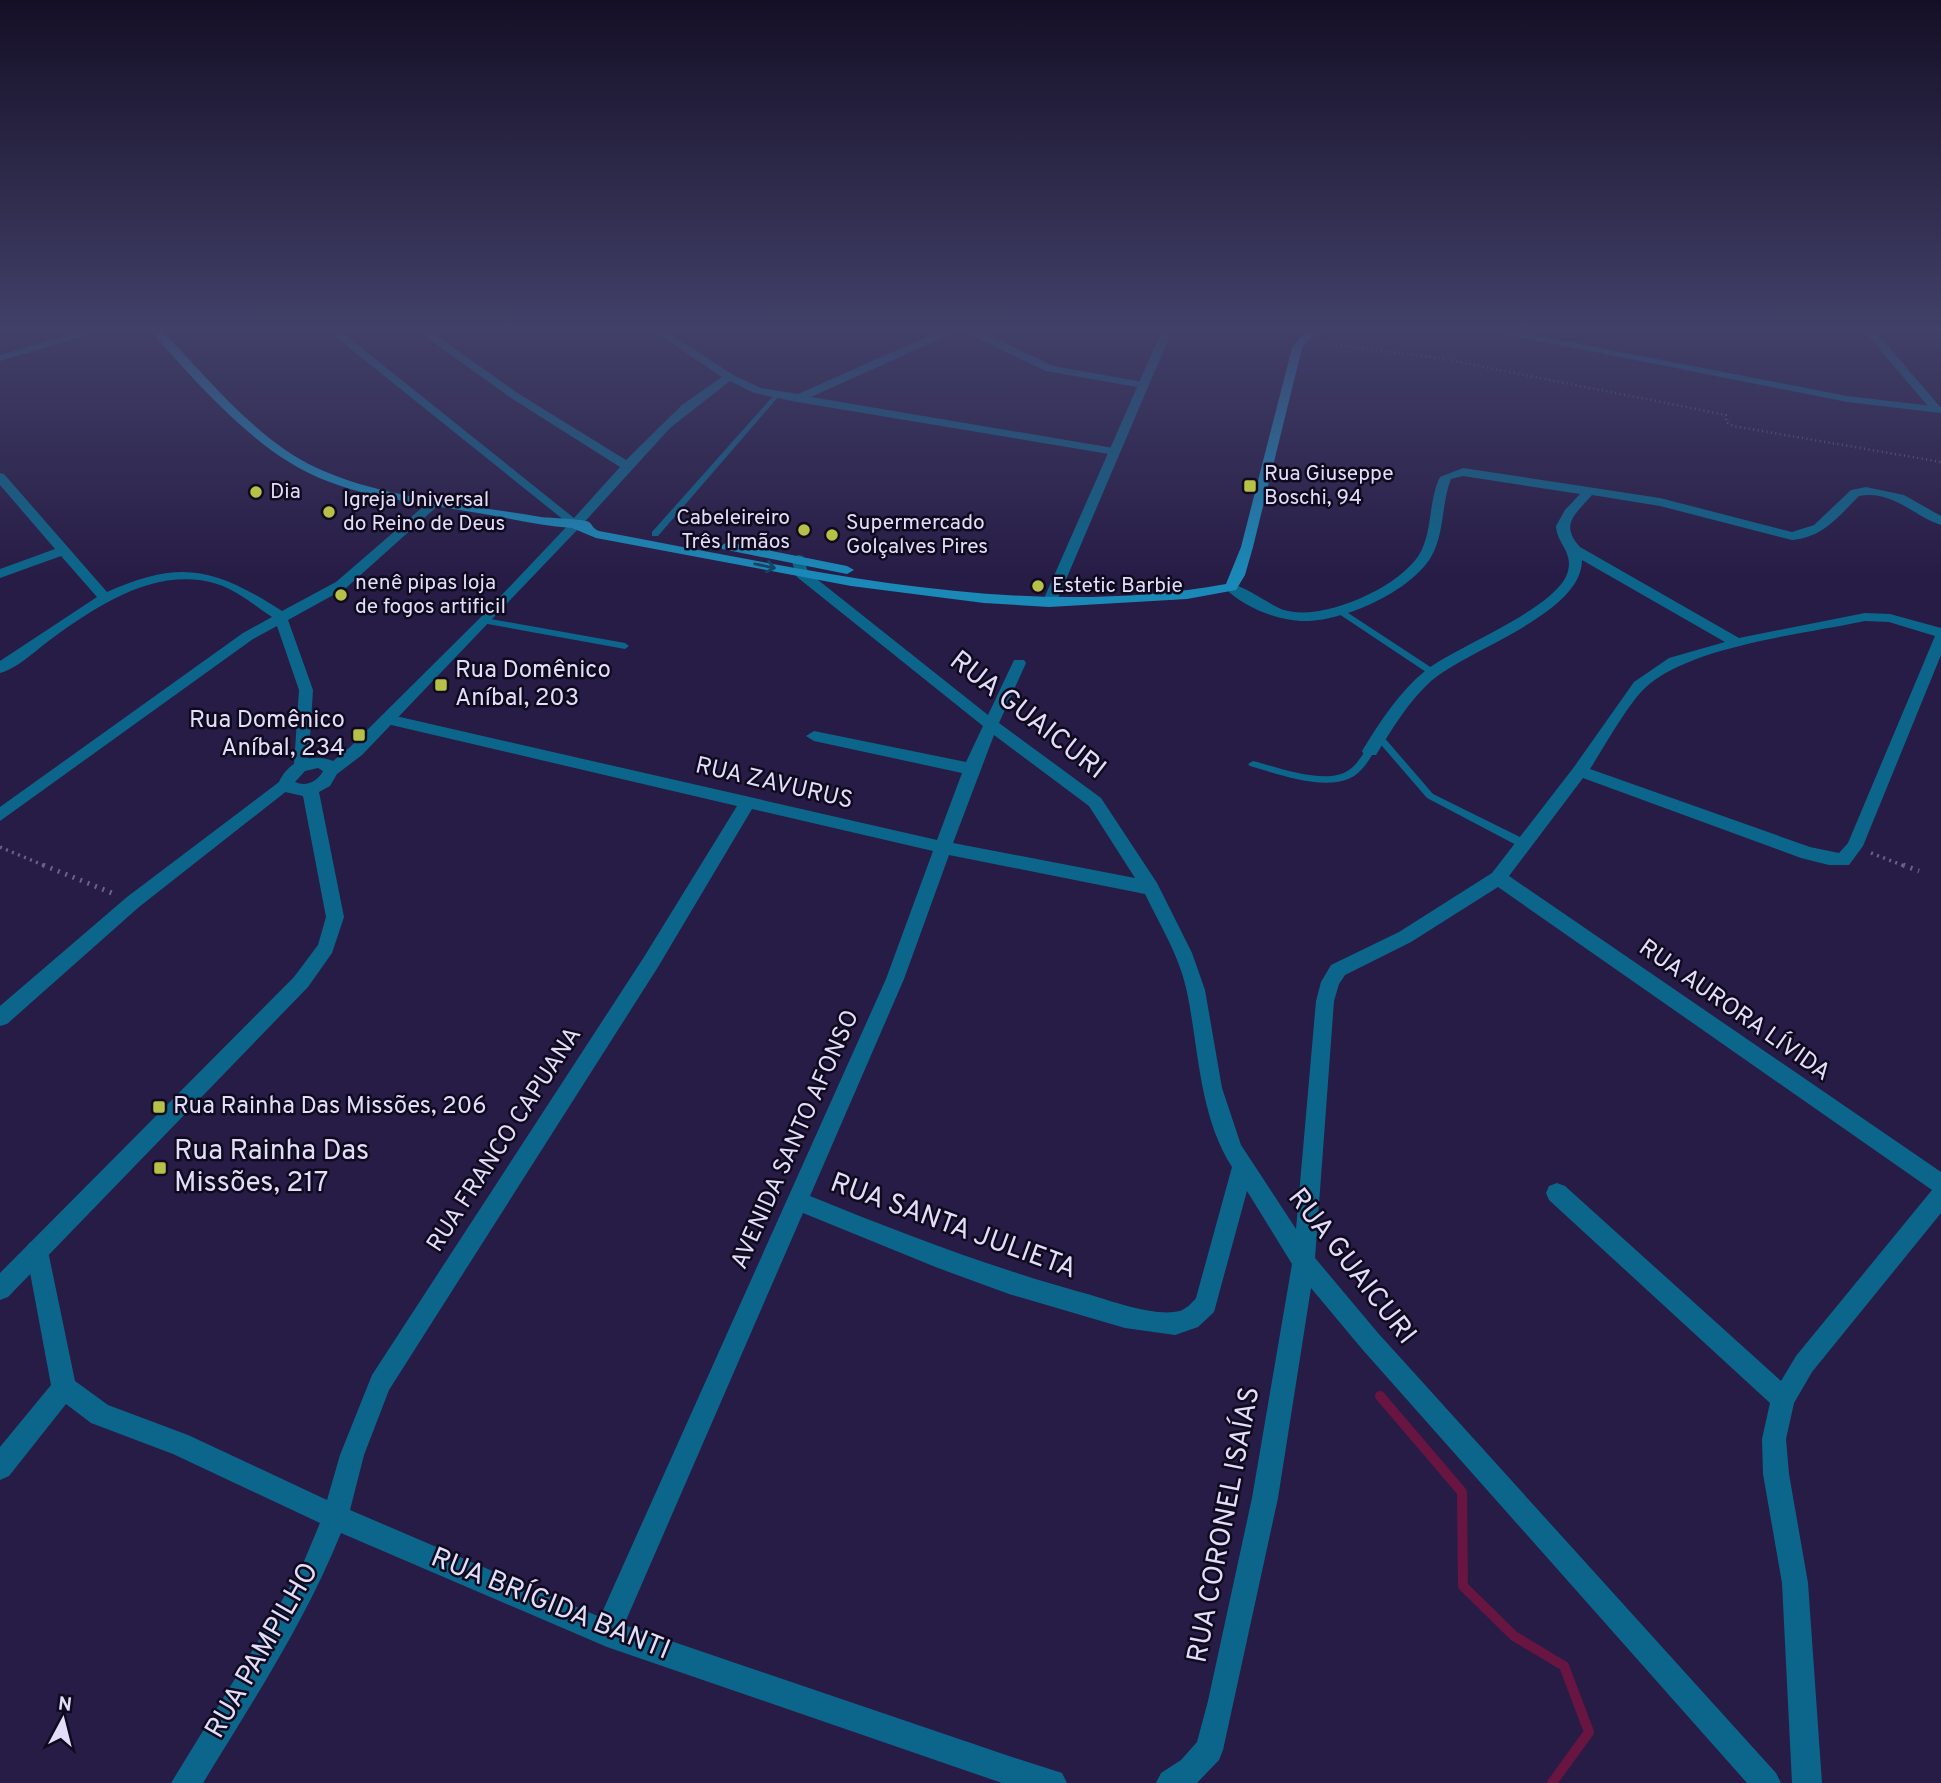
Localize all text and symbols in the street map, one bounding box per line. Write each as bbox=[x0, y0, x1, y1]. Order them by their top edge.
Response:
place label: Rua Giuseppe Boschi, 94 bbox=[1264, 461, 1394, 512]
marker: Rua Giuseppe Boschi, 94 bbox=[1242, 478, 1258, 494]
place label: Dia bbox=[270, 479, 301, 506]
marker: Dia bbox=[248, 484, 264, 500]
place label: Igreja Universal do Reino de Deus bbox=[343, 487, 505, 538]
marker: Igreja Universal do Reino de Deus bbox=[321, 504, 337, 520]
place label: Cabeleireiro Três Irmãos bbox=[676, 505, 790, 556]
place label: Supermercado Golçalves Pires bbox=[846, 510, 988, 561]
marker: Cabeleireiro Três Irmãos bbox=[796, 522, 812, 538]
marker: Supermercado Golçalves Pires bbox=[824, 527, 840, 543]
one-way arrow bbox=[753, 560, 776, 574]
place label: nenê pipas loja de fogos artificil bbox=[355, 570, 506, 621]
place label: Estetic Barbie bbox=[1052, 573, 1183, 600]
marker: Estetic Barbie bbox=[1030, 578, 1046, 594]
marker: nenê pipas loja de fogos artificil bbox=[333, 587, 349, 603]
street label: RUA GUAICURI bbox=[942, 644, 1112, 788]
place label: Rua Domênico Aníbal, 203 bbox=[455, 656, 611, 714]
marker: Rua Domênico Aníbal, 203 bbox=[433, 677, 449, 693]
place label: Rua Domênico Aníbal, 234 bbox=[189, 706, 345, 764]
marker: Rua Domênico Aníbal, 234 bbox=[351, 727, 367, 743]
street label: RUA ZAVURUS bbox=[692, 751, 856, 817]
street label: RUA AURORA LÍVIDA bbox=[1632, 932, 1837, 1088]
street label: AVENIDA SANTO AFONSO bbox=[725, 1006, 867, 1274]
street label: RUA FRANCO CAPUANA bbox=[421, 1022, 589, 1258]
place label: Rua Rainha Das Missões, 206 bbox=[173, 1092, 487, 1122]
marker: Rua Rainha Das Missões, 206 bbox=[151, 1099, 167, 1115]
place label: Rua Rainha Das Missões, 217 bbox=[174, 1134, 369, 1202]
marker: Rua Rainha Das Missões, 217 bbox=[152, 1160, 168, 1176]
street label: RUA SANTA JULIETA bbox=[825, 1166, 1081, 1288]
street label: RUA GUAICURI bbox=[1279, 1182, 1423, 1352]
street label: RUA CORONEL ISAÍAS bbox=[1179, 1383, 1269, 1666]
street label: RUA BRÍGIDA BANTI bbox=[425, 1539, 676, 1669]
street label: RUA PAMPILHO bbox=[198, 1556, 328, 1746]
north arrow bbox=[28, 1685, 98, 1755]
text: N bbox=[57, 1692, 73, 1718]

